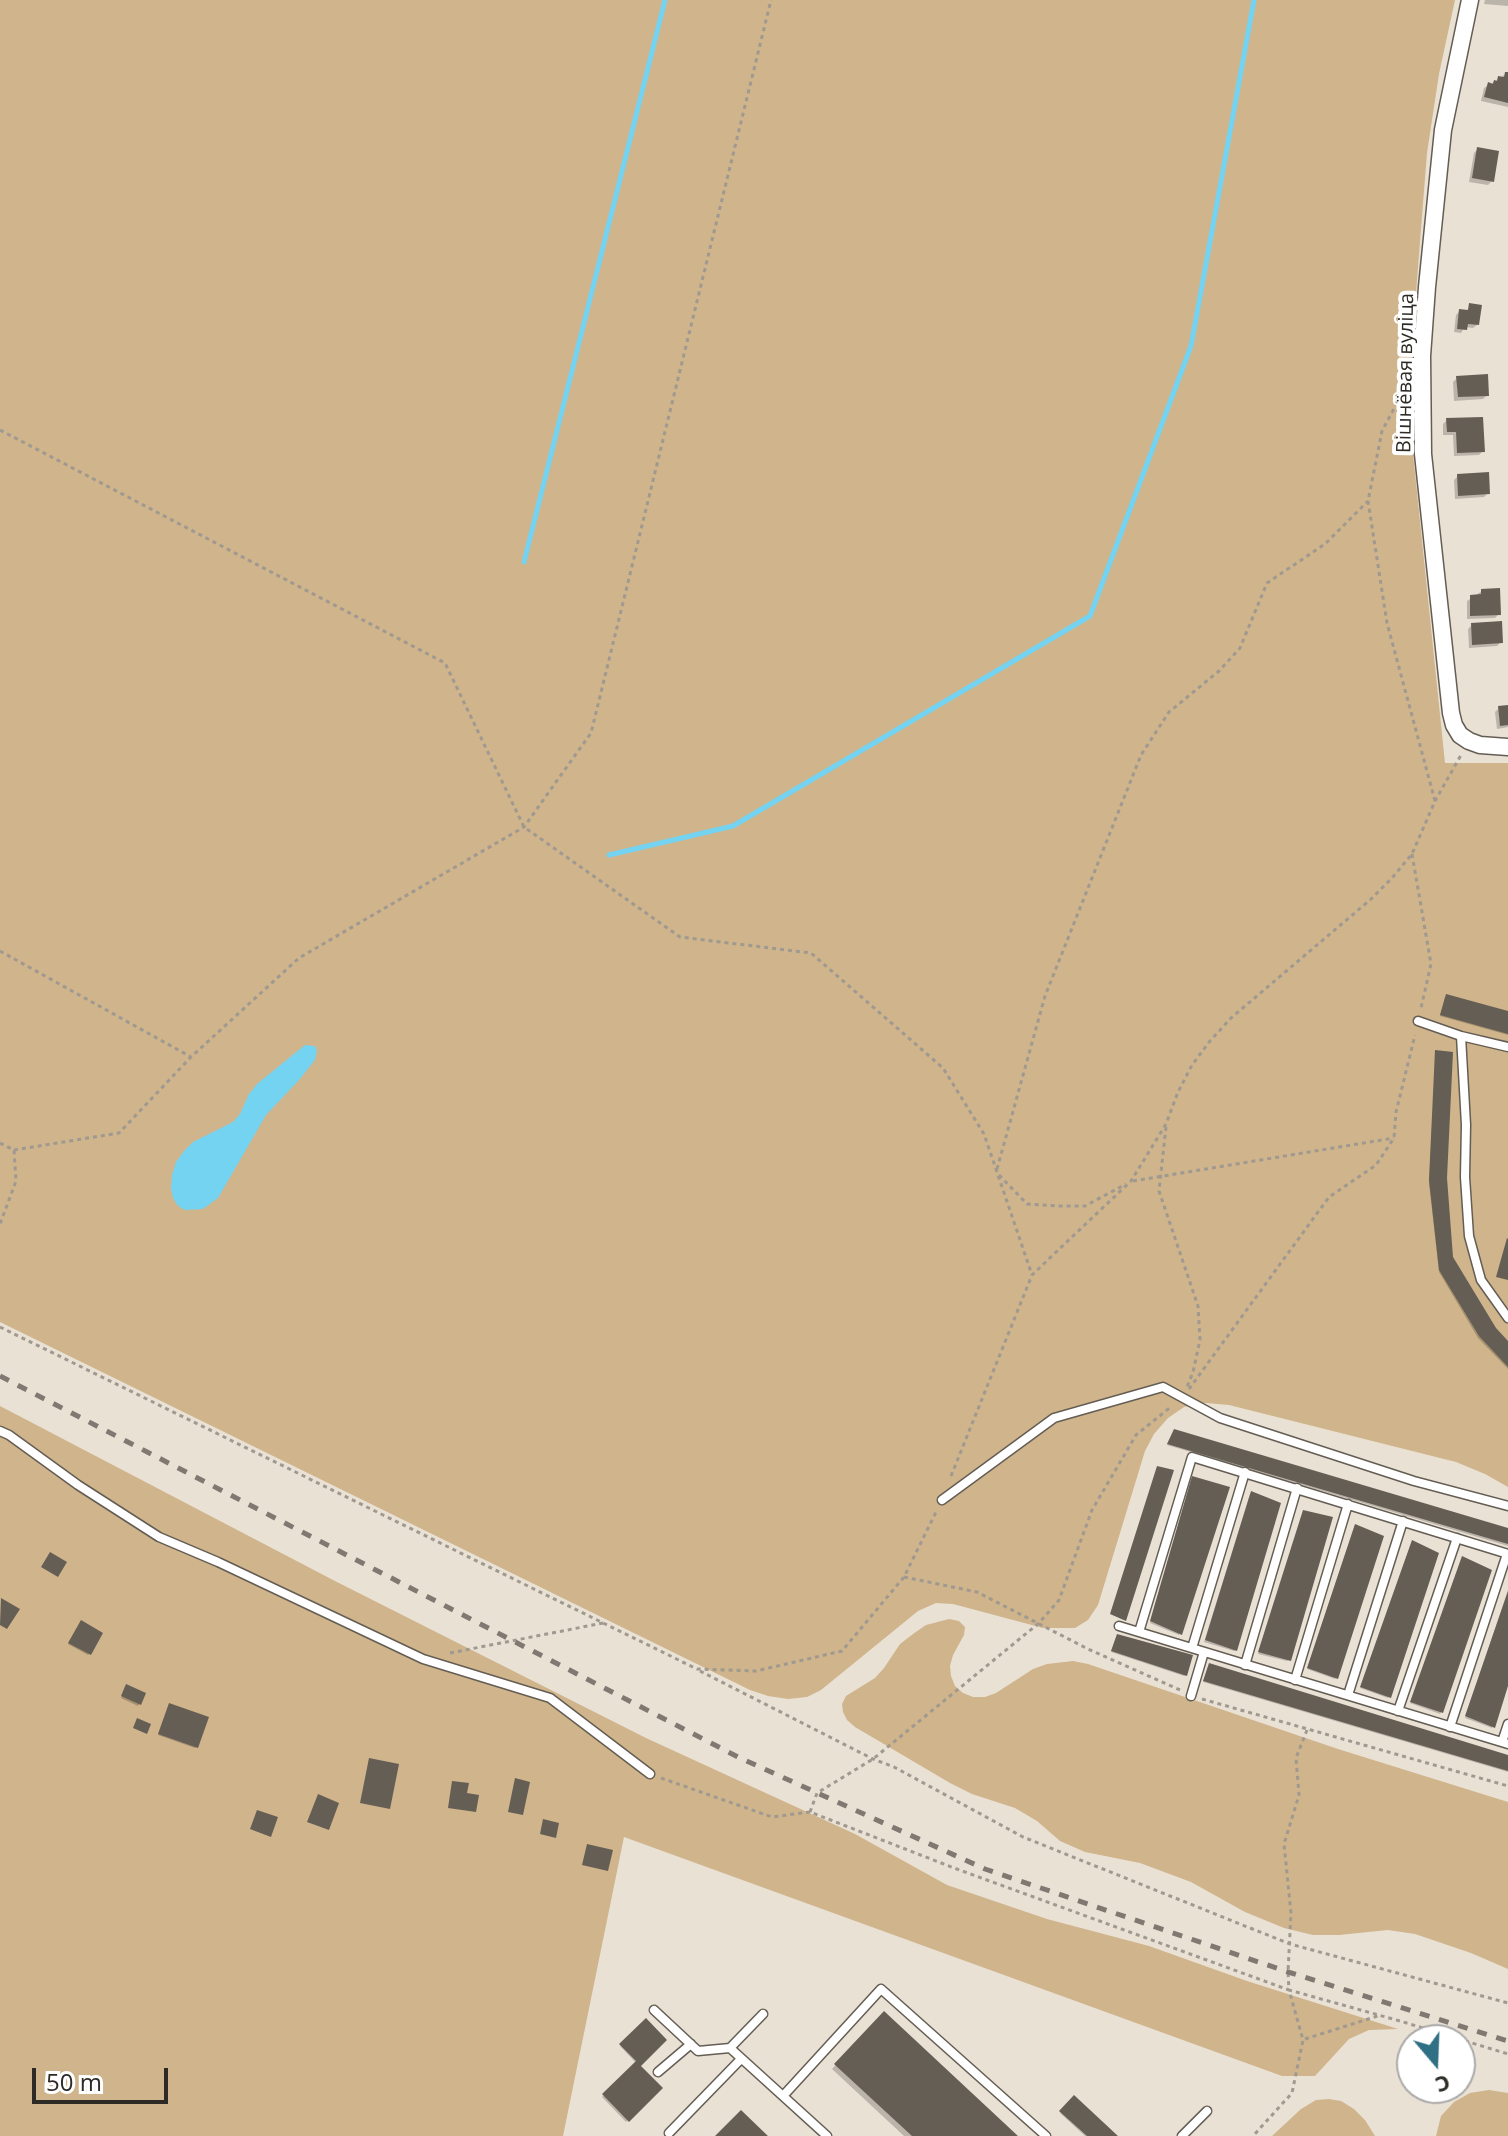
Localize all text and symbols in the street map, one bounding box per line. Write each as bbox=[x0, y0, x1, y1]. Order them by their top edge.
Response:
street label: Вішнёвая вуліца bbox=[1393, 293, 1419, 453]
north arrow bbox=[1396, 2024, 1476, 2104]
scale bar bbox=[36, 2052, 172, 2102]
text: 50 m bbox=[46, 2065, 102, 2098]
text: С bbox=[1432, 2068, 1455, 2101]

